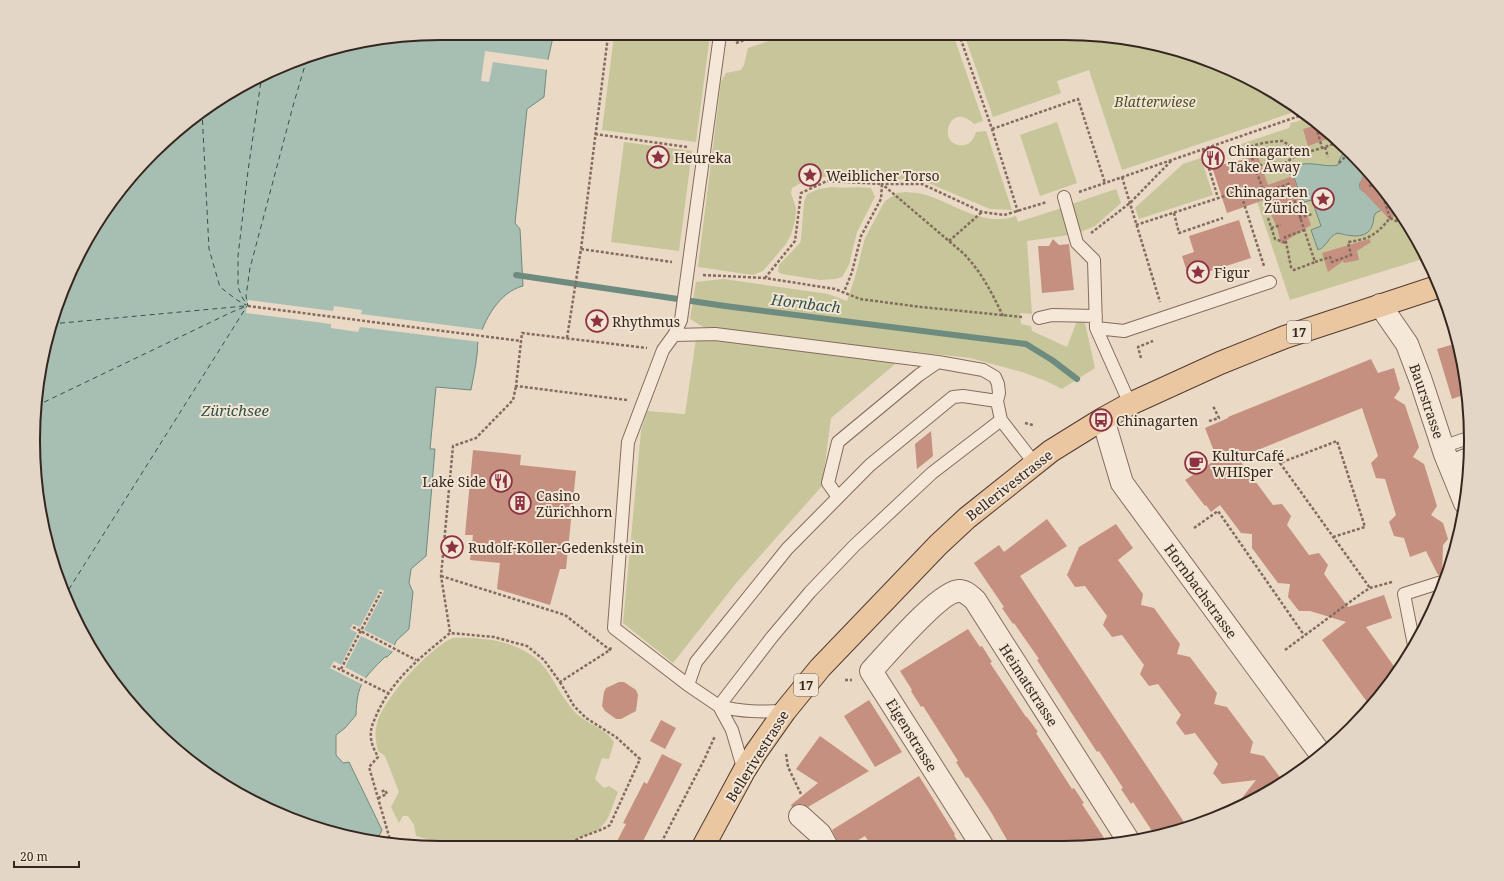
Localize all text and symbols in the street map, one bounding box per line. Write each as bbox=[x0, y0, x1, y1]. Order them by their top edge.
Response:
park label: Blatterwiese bbox=[1113, 92, 1196, 111]
place label: Chinagarten Take Away bbox=[1228, 141, 1310, 176]
place icon: Heureka bbox=[645, 144, 671, 170]
restaurant icon: Chinagarten Take Away bbox=[1200, 145, 1226, 171]
place label: Heureka bbox=[674, 148, 732, 167]
place icon: Weiblicher Torso bbox=[797, 162, 823, 188]
place label: Weiblicher Torso bbox=[826, 166, 940, 185]
place label: Chinagarten Zürich bbox=[1226, 182, 1308, 217]
place icon: Chinagarten Zürich bbox=[1310, 186, 1336, 212]
place icon: Figur bbox=[1185, 259, 1211, 285]
place label: Figur bbox=[1214, 263, 1250, 282]
water label: Hornbach bbox=[769, 289, 842, 317]
place icon: Rhythmus bbox=[584, 308, 610, 334]
place label: Rhythmus bbox=[612, 312, 680, 331]
road number: 17 bbox=[1287, 321, 1311, 343]
street label: Baurstrasse bbox=[1405, 361, 1449, 441]
water label: Zürichsee bbox=[200, 400, 269, 420]
bus stop icon: Chinagarten bbox=[1088, 407, 1114, 433]
place label: Chinagarten bbox=[1116, 411, 1198, 430]
street label: Bellerivestrasse bbox=[962, 445, 1056, 525]
place label: KulturCafé WHISper bbox=[1212, 446, 1284, 481]
cafe icon: KulturCafé WHISper bbox=[1183, 450, 1209, 476]
restaurant icon: Lake Side bbox=[488, 468, 514, 494]
place label: Lake Side bbox=[422, 472, 486, 491]
place label: Casino Zürichhorn bbox=[536, 486, 613, 521]
building icon: Casino Zürichhorn bbox=[507, 490, 533, 516]
place icon: Rudolf-Koller-Gedenkstein bbox=[439, 534, 465, 560]
place label: Rudolf-Koller-Gedenkstein bbox=[468, 538, 644, 557]
street label: Hornbachstrasse bbox=[1160, 540, 1242, 642]
street label: Heimatstrasse bbox=[995, 640, 1063, 730]
road number: 17 bbox=[794, 674, 818, 696]
street label: Eigenstrasse bbox=[882, 695, 942, 775]
street label: Bellerivestrasse bbox=[721, 706, 793, 806]
scale bar bbox=[14, 843, 79, 869]
text: 20 m bbox=[20, 848, 48, 865]

